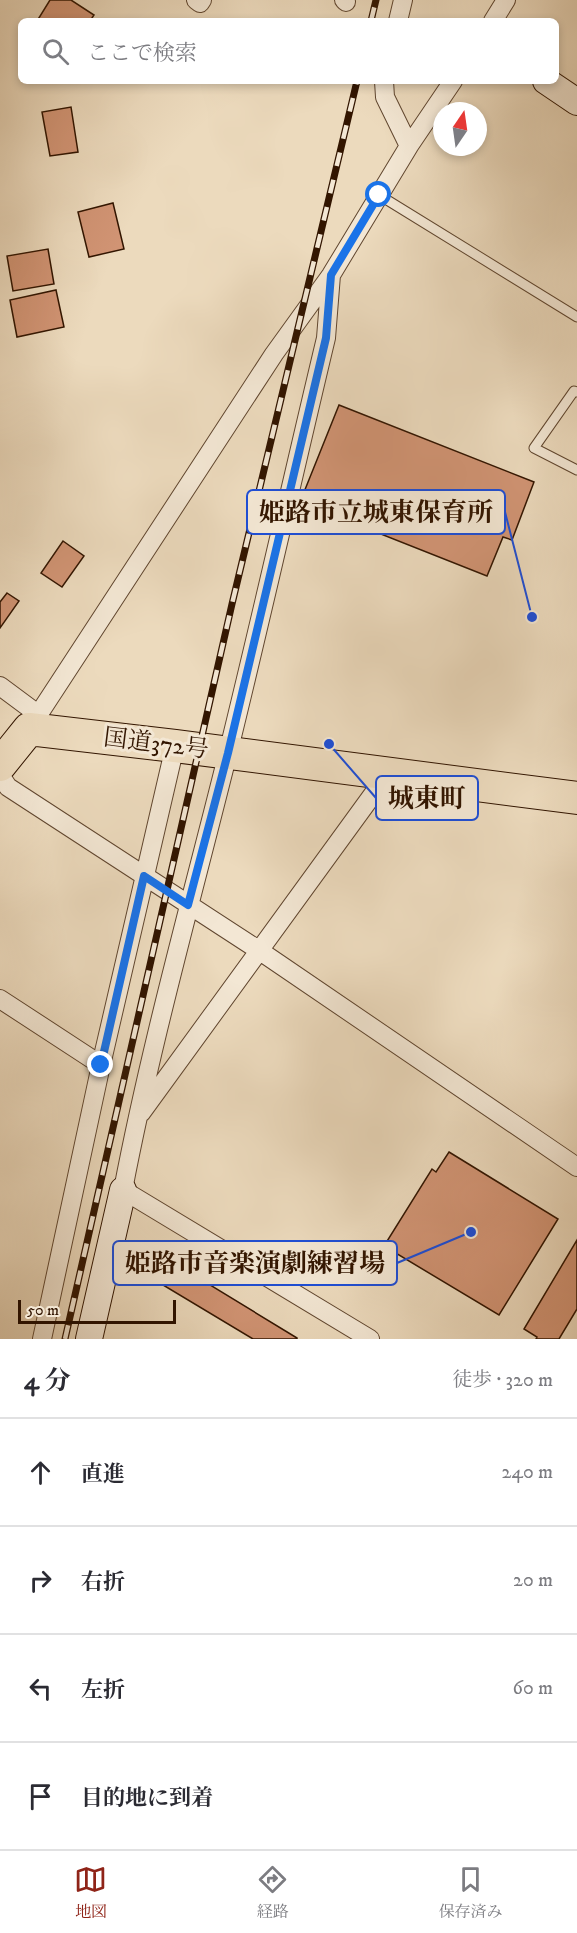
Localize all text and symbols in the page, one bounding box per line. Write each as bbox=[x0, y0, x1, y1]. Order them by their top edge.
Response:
search box bbox=[18, 18, 559, 84]
icon: search bbox=[39, 35, 72, 68]
text: ここで検索 bbox=[87, 40, 197, 67]
north arrow bbox=[433, 102, 487, 156]
route start bbox=[365, 181, 391, 207]
callout: 姫路市立城東保育所 bbox=[247, 490, 505, 534]
text: 姫路市立城東保育所 bbox=[259, 497, 493, 530]
street label: 国道372号 bbox=[102, 723, 210, 765]
callout: 城東町 bbox=[376, 776, 478, 820]
text: 城東町 bbox=[388, 783, 466, 816]
route end bbox=[87, 1051, 113, 1077]
callout: 姫路市音楽演劇練習場 bbox=[113, 1241, 397, 1285]
text: 姫路市音楽演劇練習場 bbox=[125, 1248, 385, 1281]
scale bar bbox=[18, 1297, 176, 1324]
text: 50 m bbox=[27, 1300, 59, 1320]
text: 4 分 bbox=[24, 1365, 71, 1398]
text: 徒歩 · 320 m bbox=[452, 1368, 553, 1393]
icon: ahead bbox=[24, 1456, 57, 1489]
text: 240 m bbox=[502, 1460, 553, 1485]
text: 直進 bbox=[81, 1461, 125, 1488]
icon: right bbox=[24, 1564, 57, 1597]
text: 20 m bbox=[513, 1568, 553, 1593]
text: 右折 bbox=[81, 1569, 125, 1596]
icon: left bbox=[24, 1672, 57, 1705]
text: 60 m bbox=[513, 1676, 553, 1701]
text: 左折 bbox=[81, 1677, 125, 1704]
icon: arrive bbox=[24, 1780, 57, 1813]
text: 目的地に到着 bbox=[81, 1785, 213, 1812]
tab: 地図 bbox=[74, 1863, 107, 1922]
tab: 経路 bbox=[256, 1863, 289, 1922]
tab: 保存済み bbox=[438, 1863, 502, 1922]

